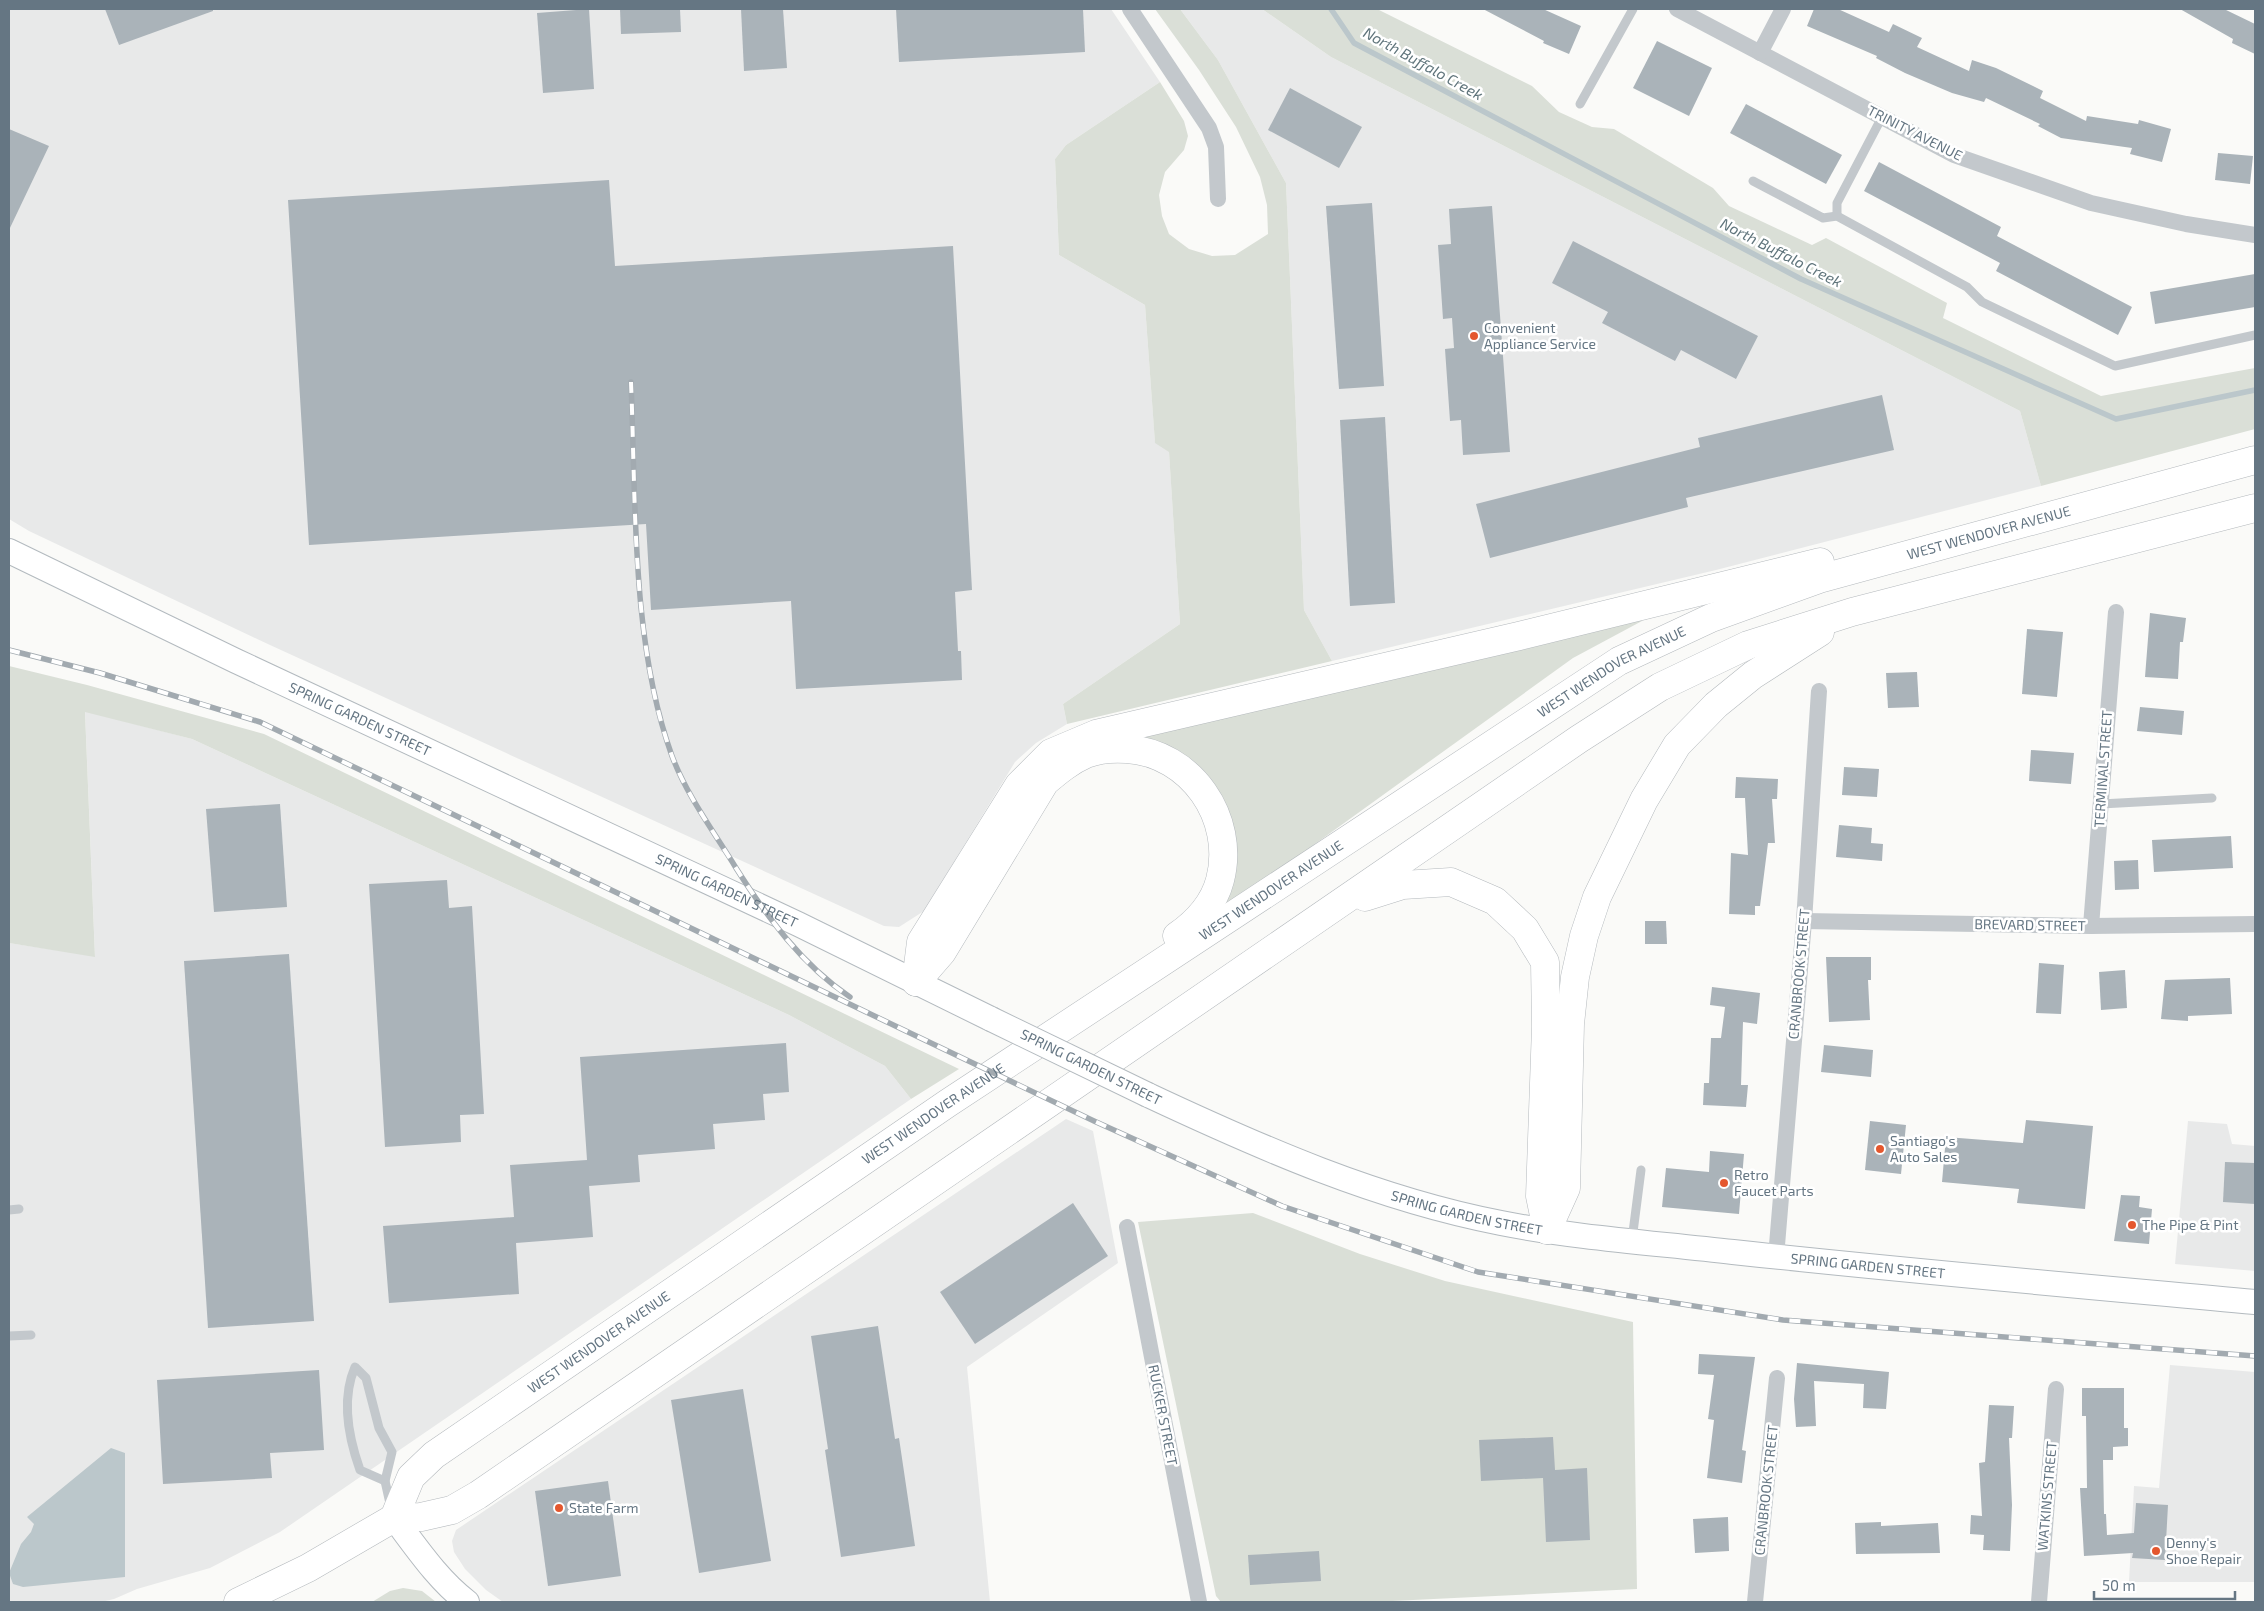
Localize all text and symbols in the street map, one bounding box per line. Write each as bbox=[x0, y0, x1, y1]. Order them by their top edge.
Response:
water label: North Buffalo Creek bbox=[1361, 23, 1487, 104]
street label: TRINITY AVENUE bbox=[1865, 101, 1966, 164]
water label: North Buffalo Creek bbox=[1718, 214, 1845, 291]
place label: Convenient Appliance Service bbox=[1484, 319, 1596, 352]
marker: Convenient Appliance Service bbox=[1468, 330, 1480, 342]
street label: WEST WENDOVER AVENUE bbox=[1905, 502, 2072, 563]
street label: WEST WENDOVER AVENUE bbox=[1534, 622, 1688, 721]
street label: SPRING GARDEN STREET bbox=[286, 678, 434, 759]
street label: TERMINAL STREET bbox=[2090, 710, 2115, 828]
street label: WEST WENDOVER AVENUE bbox=[1196, 836, 1346, 943]
street label: SPRING GARDEN STREET bbox=[653, 850, 801, 931]
street label: CRANBROOK STREET bbox=[1784, 908, 1813, 1040]
street label: BREVARD STREET bbox=[1974, 915, 2086, 934]
street label: SPRING GARDEN STREET bbox=[1018, 1025, 1165, 1108]
street label: WEST WENDOVER AVENUE bbox=[858, 1059, 1008, 1168]
place label: Santiago's Auto Sales bbox=[1890, 1132, 1957, 1165]
marker: Santiago's Auto Sales bbox=[1874, 1143, 1886, 1155]
place label: Retro Faucet Parts bbox=[1734, 1166, 1814, 1199]
marker: Retro Faucet Parts bbox=[1718, 1177, 1730, 1189]
street label: SPRING GARDEN STREET bbox=[1389, 1186, 1544, 1238]
place label: The Pipe & Pint bbox=[2142, 1216, 2239, 1233]
marker: The Pipe & Pint bbox=[2126, 1219, 2138, 1231]
street label: SPRING GARDEN STREET bbox=[1790, 1249, 1946, 1281]
street label: WEST WENDOVER AVENUE bbox=[524, 1287, 673, 1396]
street label: RUCKER STREET bbox=[1145, 1363, 1182, 1467]
street label: CRANBROOK STREET bbox=[1750, 1424, 1781, 1556]
street label: WATKINS STREET bbox=[2033, 1440, 2060, 1552]
place label: State Farm bbox=[569, 1499, 639, 1516]
marker: State Farm bbox=[553, 1502, 565, 1514]
place label: Denny's Shoe Repair bbox=[2166, 1534, 2242, 1567]
marker: Denny's Shoe Repair bbox=[2150, 1545, 2162, 1557]
scale bar bbox=[2094, 1568, 2235, 1600]
text: 50 m bbox=[2102, 1576, 2136, 1594]

